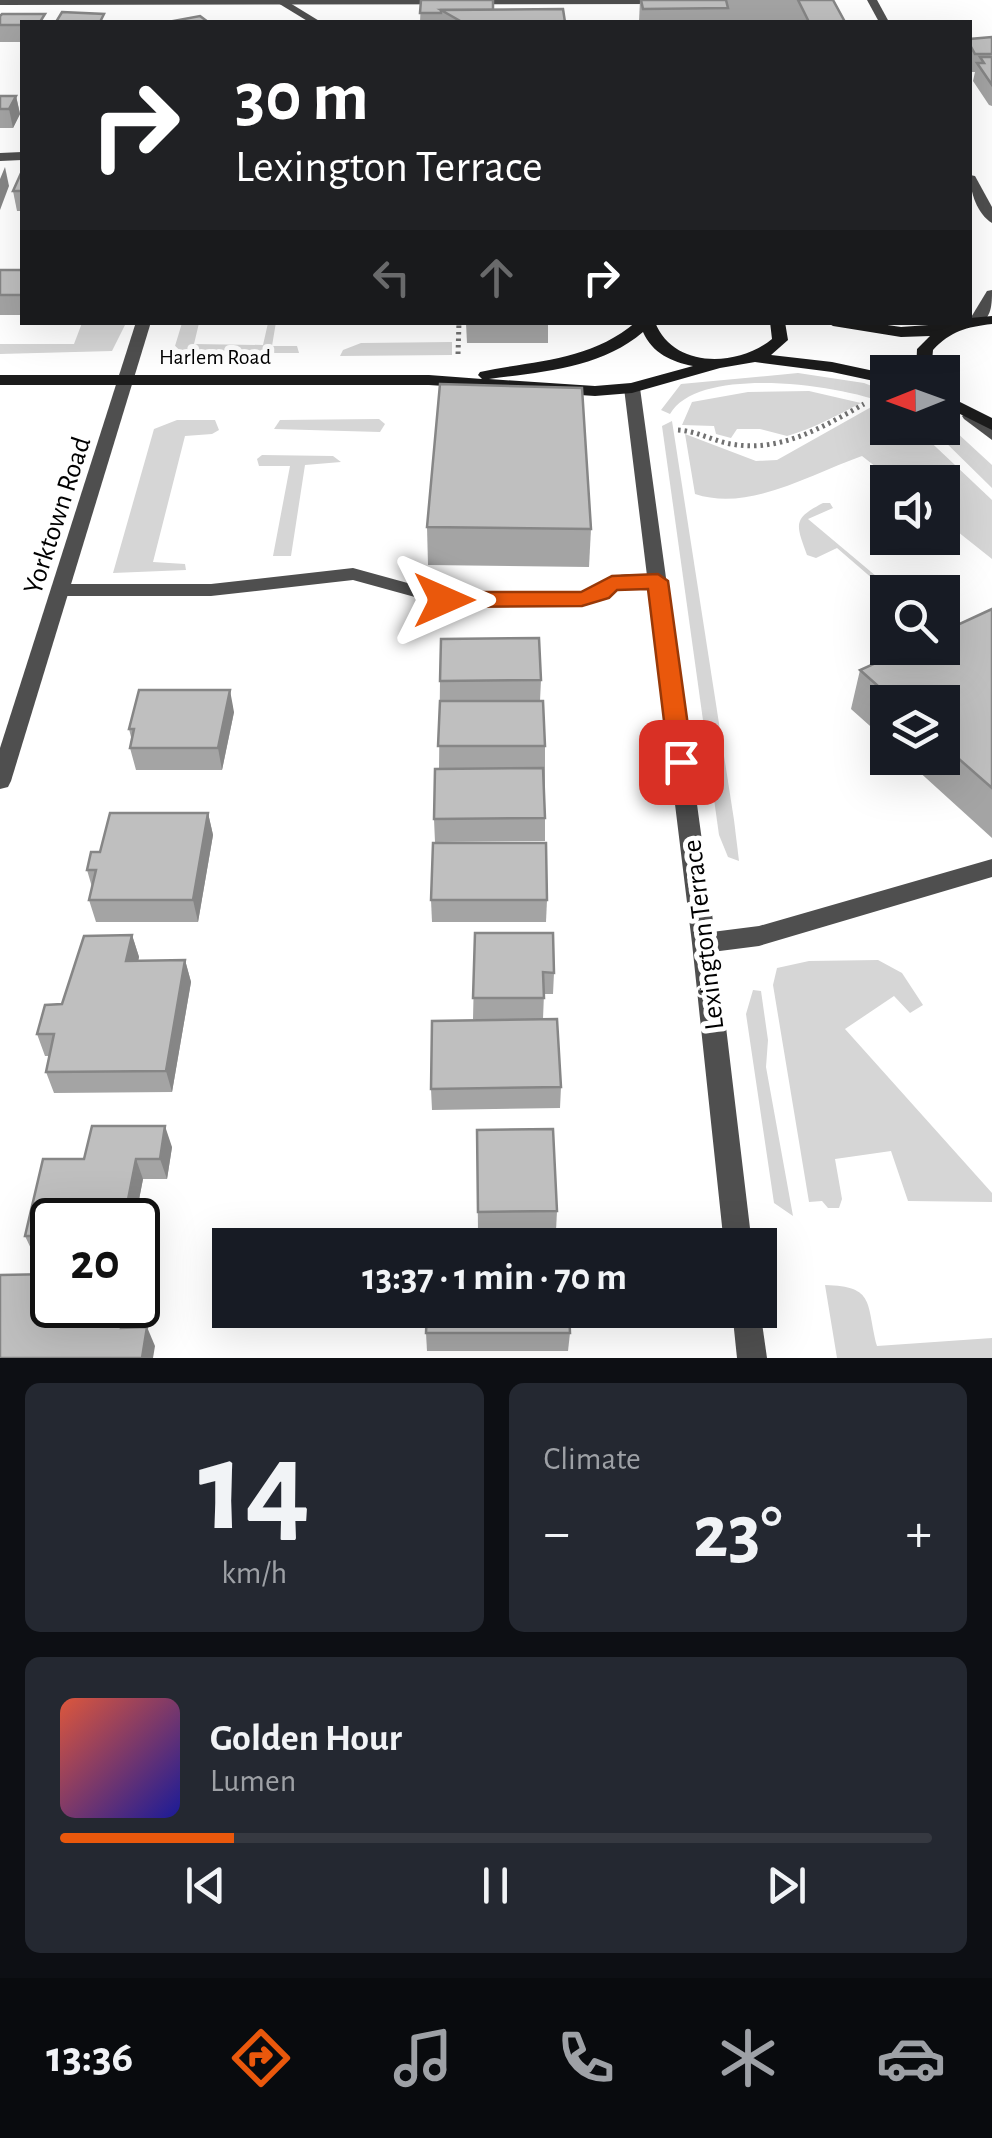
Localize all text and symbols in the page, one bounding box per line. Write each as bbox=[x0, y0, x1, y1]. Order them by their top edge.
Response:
icon: right bbox=[70, 60, 200, 190]
text: 30 m bbox=[235, 63, 369, 133]
text: Lexington Terrace bbox=[235, 145, 543, 190]
icon: left bbox=[364, 250, 419, 305]
icon: ahead bbox=[469, 250, 524, 305]
icon: right bbox=[574, 250, 629, 305]
street label: Harlem Road bbox=[159, 346, 271, 368]
north arrow bbox=[870, 355, 960, 445]
map controls bbox=[870, 355, 960, 775]
street label: Yorktown Road bbox=[19, 433, 97, 598]
button: sound bbox=[870, 465, 960, 555]
position arrow bbox=[392, 548, 496, 652]
button: search bbox=[870, 575, 960, 665]
button: layers bbox=[870, 685, 960, 775]
pin bbox=[639, 720, 724, 805]
icon: arrive bbox=[654, 735, 709, 790]
street label: Lexington Terrace bbox=[678, 838, 730, 1031]
speed limit sign: 20 bbox=[30, 1198, 160, 1328]
text: 13:37 · 1 min · 70 m bbox=[362, 1259, 627, 1297]
text: 14 bbox=[198, 1424, 310, 1554]
text: Climate bbox=[544, 1443, 641, 1475]
text: 23° bbox=[693, 1496, 783, 1571]
text: − bbox=[544, 1506, 570, 1561]
text: + bbox=[906, 1506, 932, 1561]
text: km/h bbox=[221, 1557, 287, 1589]
text: Golden Hour bbox=[210, 1720, 402, 1758]
text: Lumen bbox=[210, 1765, 296, 1797]
icon: previous bbox=[178, 1858, 233, 1913]
icon: pause bbox=[468, 1858, 523, 1913]
icon: next bbox=[759, 1858, 814, 1913]
icon: directions bbox=[226, 2023, 296, 2093]
icon: music bbox=[388, 2023, 458, 2093]
icon: phone bbox=[551, 2023, 621, 2093]
icon: climate bbox=[713, 2023, 783, 2093]
icon: car bbox=[876, 2023, 946, 2093]
text: 13:36 bbox=[46, 2035, 133, 2080]

